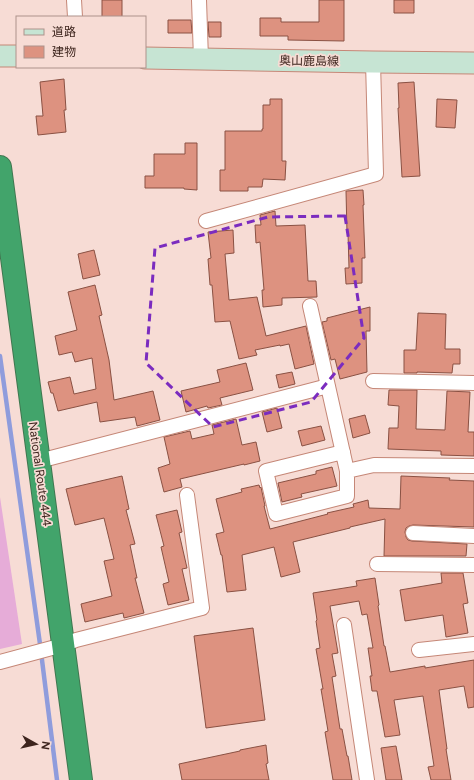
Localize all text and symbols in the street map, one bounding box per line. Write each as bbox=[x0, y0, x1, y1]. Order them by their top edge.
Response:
legend bbox=[16, 16, 146, 68]
text: 道路 bbox=[52, 25, 76, 39]
text: 建物 bbox=[52, 45, 76, 59]
street label: 奥山鹿島線 bbox=[279, 53, 339, 69]
street label: National Route 444 bbox=[26, 421, 54, 528]
north arrow bbox=[16, 724, 56, 764]
text: N bbox=[38, 740, 52, 750]

